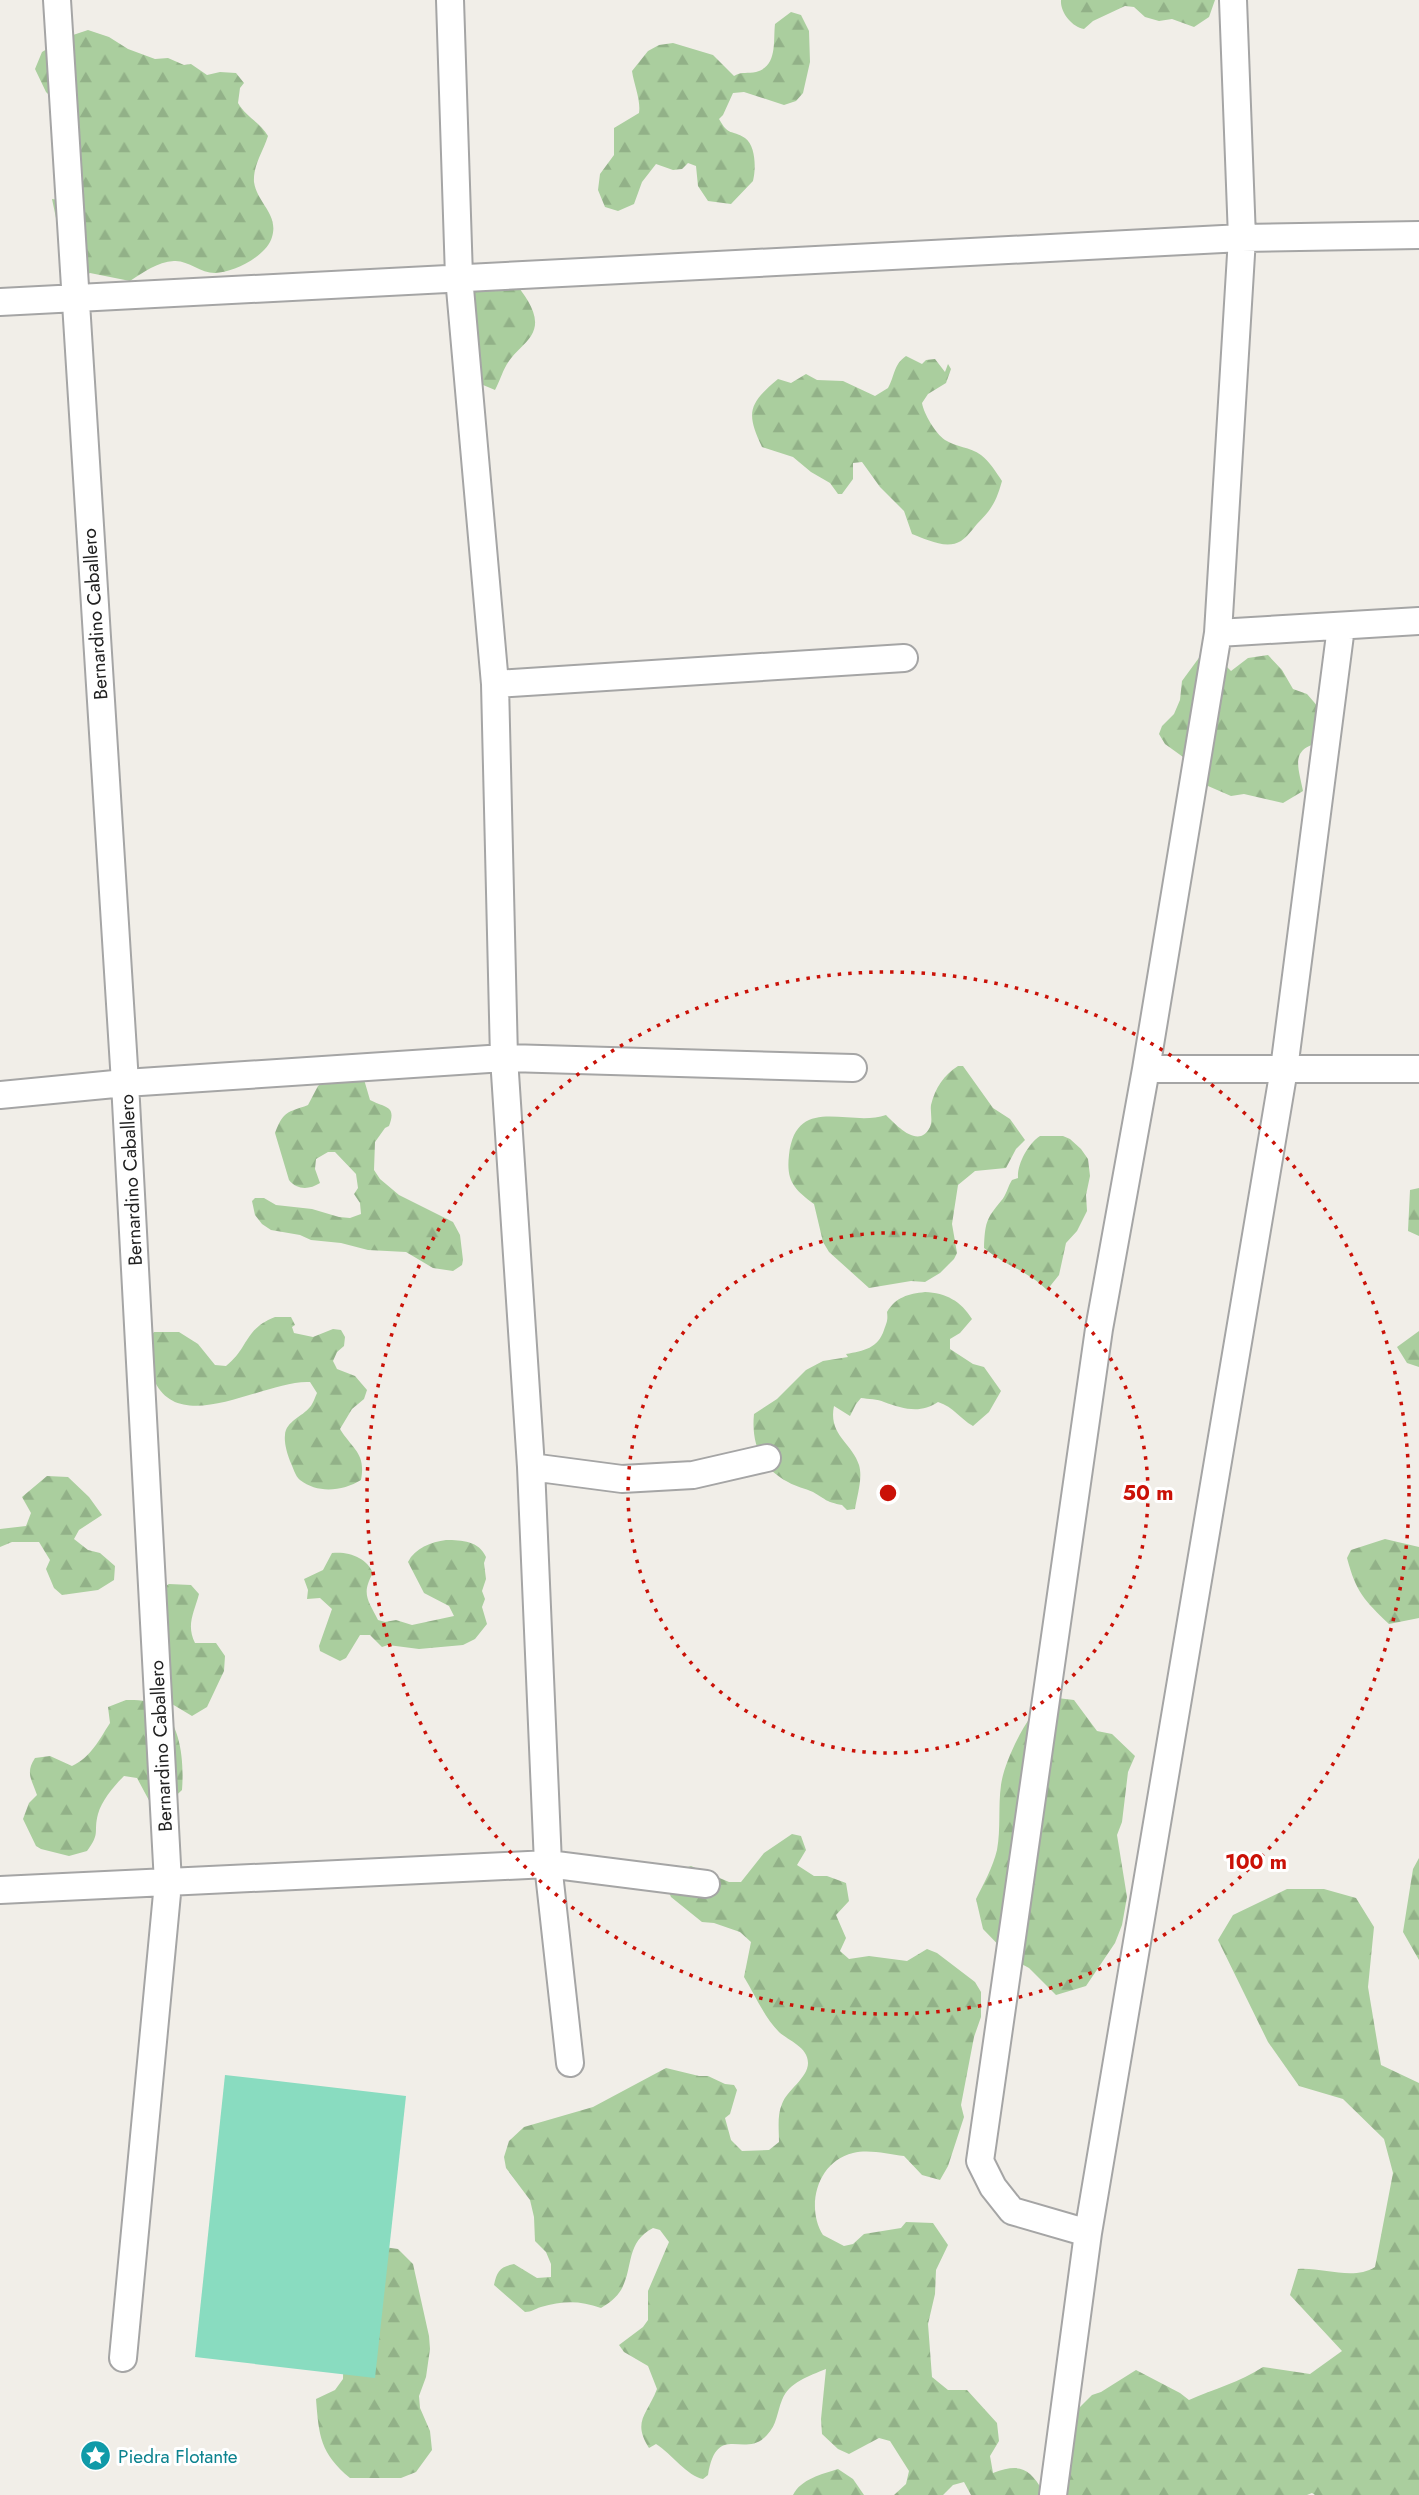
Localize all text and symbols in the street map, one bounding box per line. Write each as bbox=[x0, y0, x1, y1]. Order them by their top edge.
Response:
street label: Bernardino Caballero bbox=[76, 527, 114, 701]
street label: Bernardino Caballero bbox=[113, 1094, 149, 1266]
text: 50 m bbox=[1123, 1478, 1173, 1508]
centre of rings bbox=[876, 1481, 900, 1505]
street label: Bernardino Caballero bbox=[143, 1660, 179, 1832]
text: 100 m bbox=[1225, 1847, 1287, 1877]
place icon: Piedra Flotante bbox=[78, 2439, 112, 2473]
place label: Piedra Flotante bbox=[118, 2443, 238, 2470]

